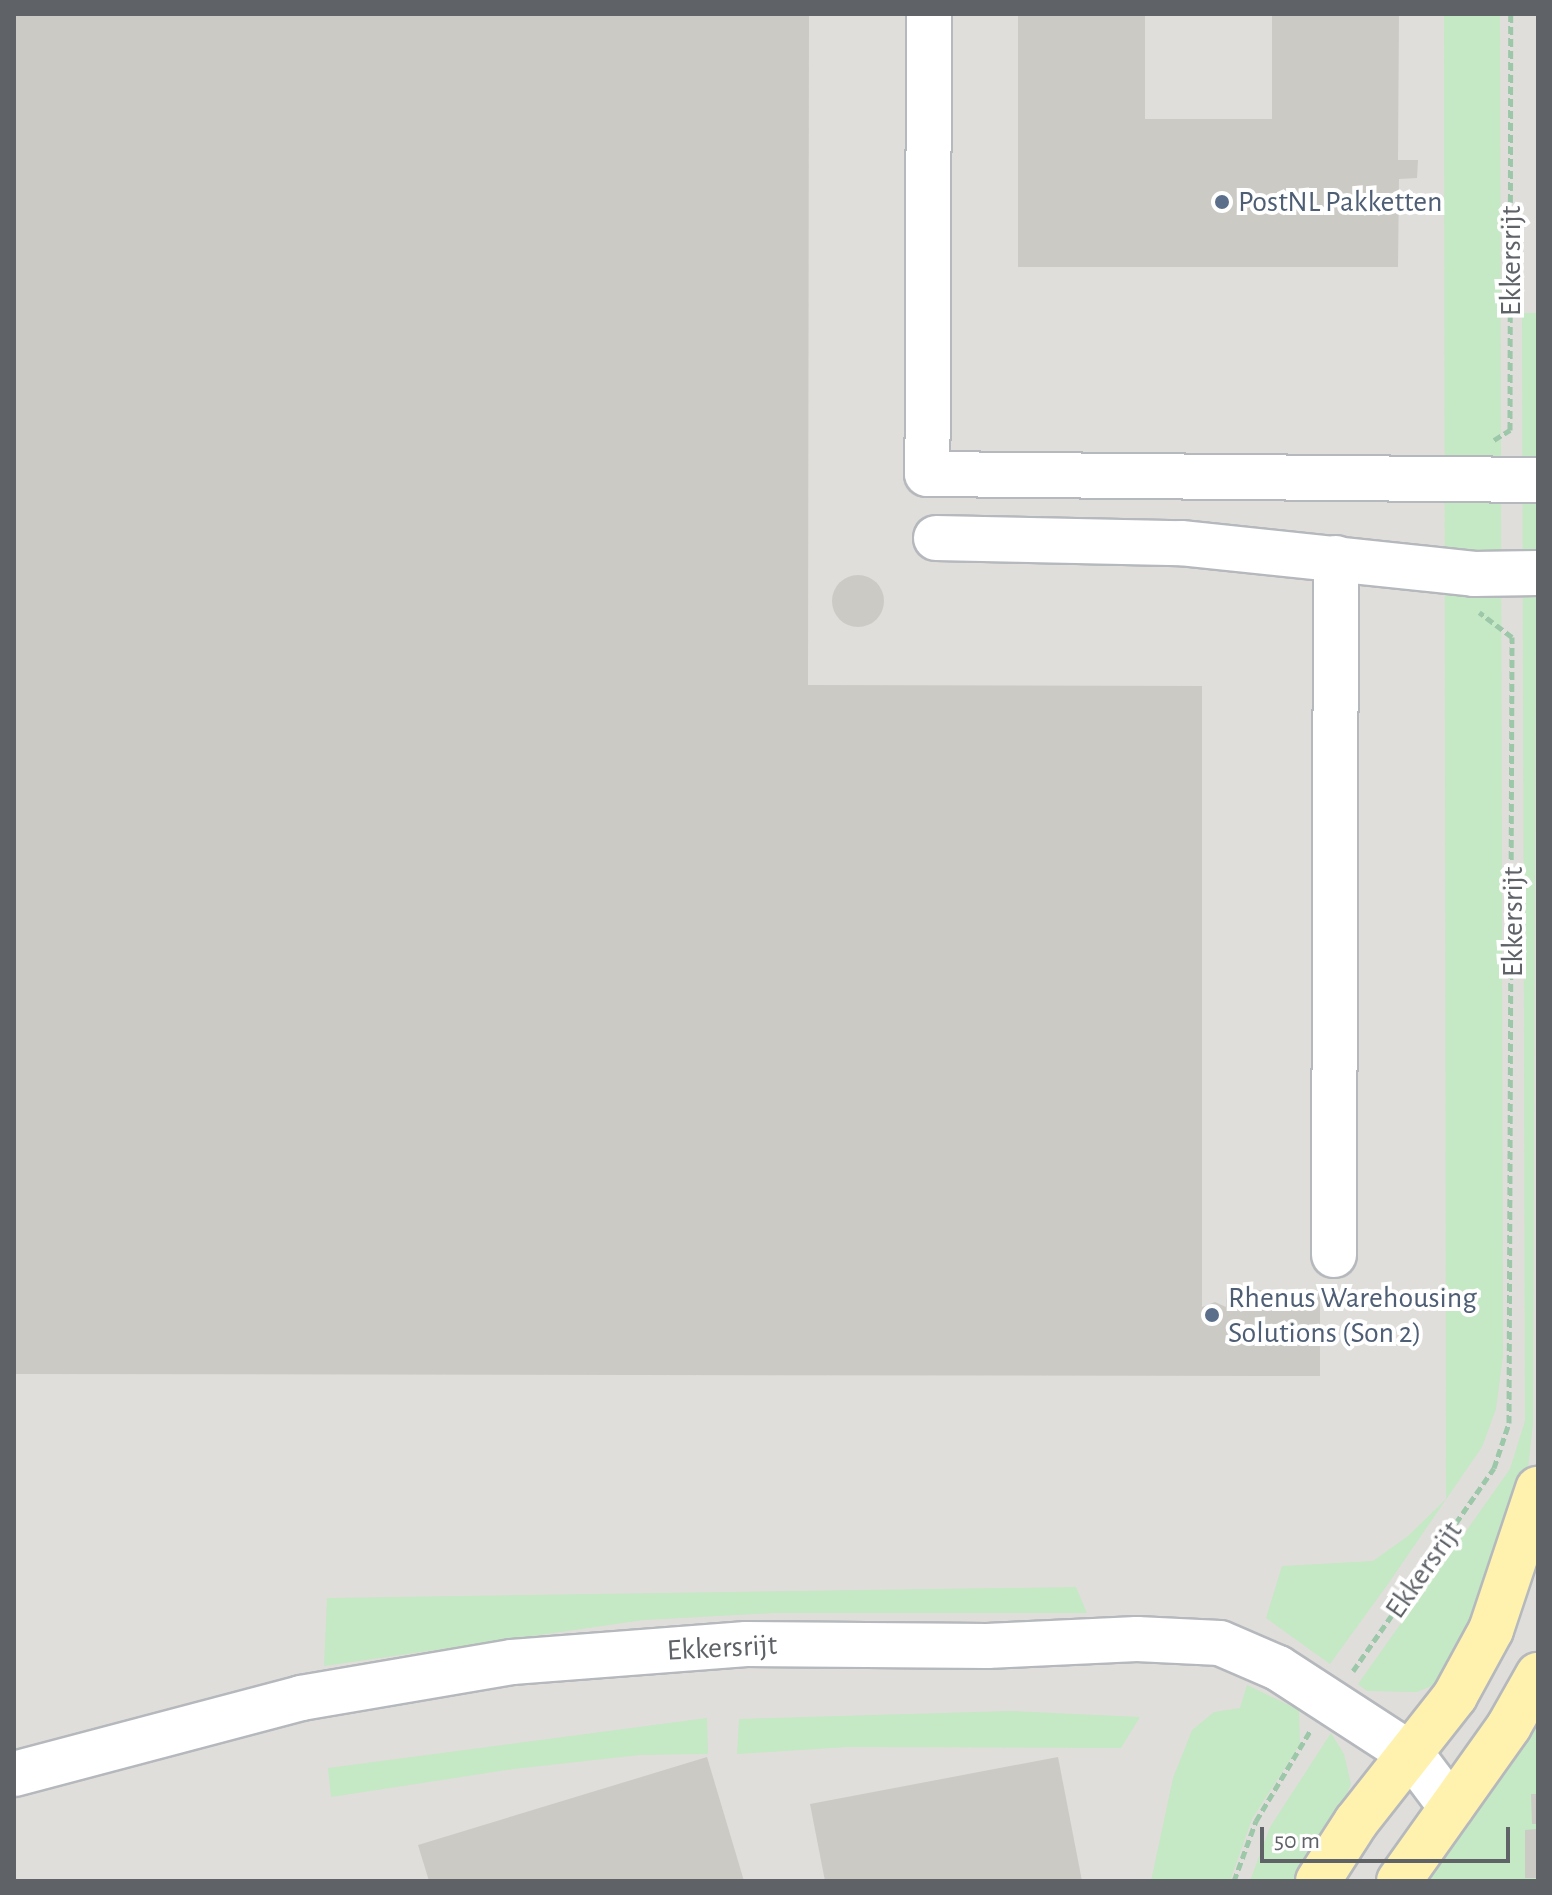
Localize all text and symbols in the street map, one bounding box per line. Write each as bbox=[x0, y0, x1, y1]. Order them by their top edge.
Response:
place label: PostNL Pakketten bbox=[1238, 184, 1442, 220]
marker: PostNL Pakketten bbox=[1213, 193, 1231, 211]
street label: Ekkersrijt bbox=[1493, 206, 1529, 316]
street label: Ekkersrijt bbox=[1495, 867, 1531, 977]
place label: Rhenus Warehousing Solutions (Son 2) bbox=[1228, 1280, 1477, 1350]
marker: Rhenus Warehousing Solutions (Son 2) bbox=[1203, 1306, 1221, 1324]
street label: Ekkersrijt bbox=[1378, 1514, 1470, 1626]
street label: Ekkersrijt bbox=[666, 1627, 778, 1669]
scale bar bbox=[1264, 1811, 1514, 1861]
text: 50 m bbox=[1274, 1829, 1320, 1853]

